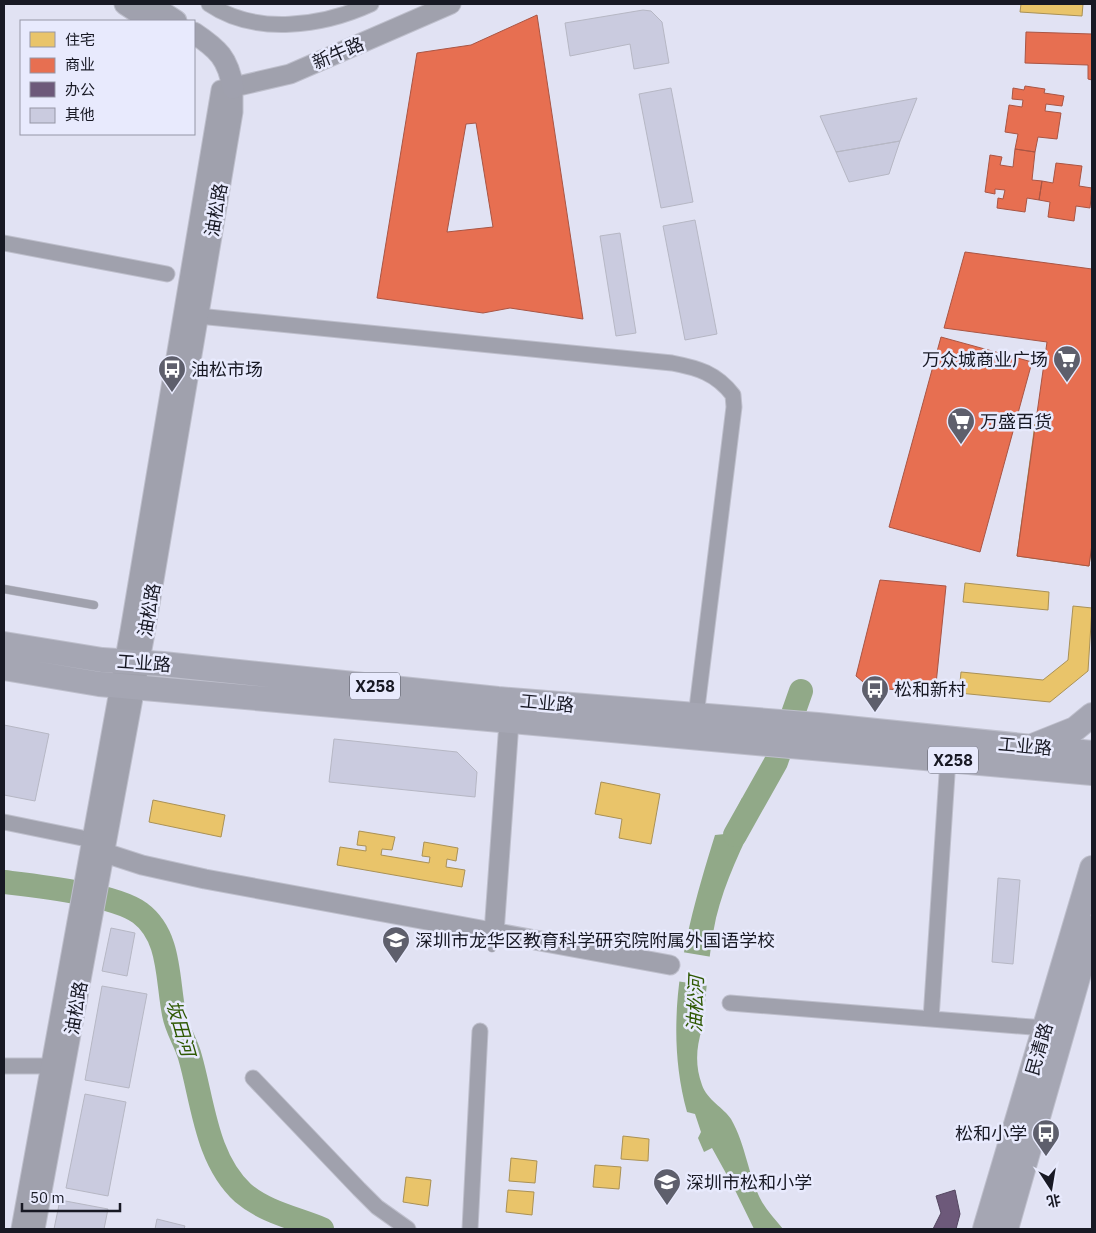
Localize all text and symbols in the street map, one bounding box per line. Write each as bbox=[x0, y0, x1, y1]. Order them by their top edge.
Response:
legend bbox=[20, 20, 195, 135]
text: 住宅 bbox=[65, 30, 95, 49]
street label: 新牛路 bbox=[309, 32, 367, 74]
text: 商业 bbox=[65, 55, 95, 74]
text: 办公 bbox=[65, 80, 95, 99]
text: 其他 bbox=[65, 105, 95, 124]
street label: 油松路 bbox=[200, 181, 232, 239]
supermarket icon: 万众城商业广场 bbox=[1052, 344, 1082, 383]
place label: 万众城商业广场 bbox=[922, 348, 1048, 371]
bus stop icon: 油松市场 bbox=[157, 354, 187, 393]
place label: 油松市场 bbox=[191, 358, 263, 381]
supermarket icon: 万盛百货 bbox=[946, 406, 976, 445]
place label: 万盛百货 bbox=[980, 410, 1052, 433]
street label: 油松路 bbox=[133, 581, 165, 639]
street label: 工业路 bbox=[116, 650, 172, 676]
road number: X258 bbox=[350, 672, 400, 699]
bus stop icon: 松和新村 bbox=[860, 674, 890, 713]
place label: 松和新村 bbox=[894, 678, 966, 701]
street label: 工业路 bbox=[519, 689, 575, 717]
street label: 工业路 bbox=[997, 732, 1053, 760]
road number: X258 bbox=[928, 746, 978, 774]
school or university icon: 深圳市龙华区教育科学研究院附属外国语学校 bbox=[381, 925, 411, 964]
place label: 深圳市龙华区教育科学研究院附属外国语学校 bbox=[415, 929, 775, 952]
water label: 油松河 bbox=[682, 971, 708, 1033]
street label: 油松路 bbox=[60, 979, 92, 1037]
water label: 坂田河 bbox=[162, 997, 201, 1063]
street label: 民清路 bbox=[1021, 1020, 1057, 1078]
bus stop icon: 松和小学 bbox=[1031, 1118, 1061, 1157]
place label: 松和小学 bbox=[955, 1122, 1027, 1145]
north arrow bbox=[1026, 1163, 1076, 1213]
school or university icon: 深圳市松和小学 bbox=[652, 1167, 682, 1206]
place label: 深圳市松和小学 bbox=[686, 1171, 812, 1194]
scale bar bbox=[22, 1180, 120, 1212]
text: 50 m bbox=[30, 1188, 65, 1207]
text: 北 bbox=[1045, 1190, 1062, 1211]

